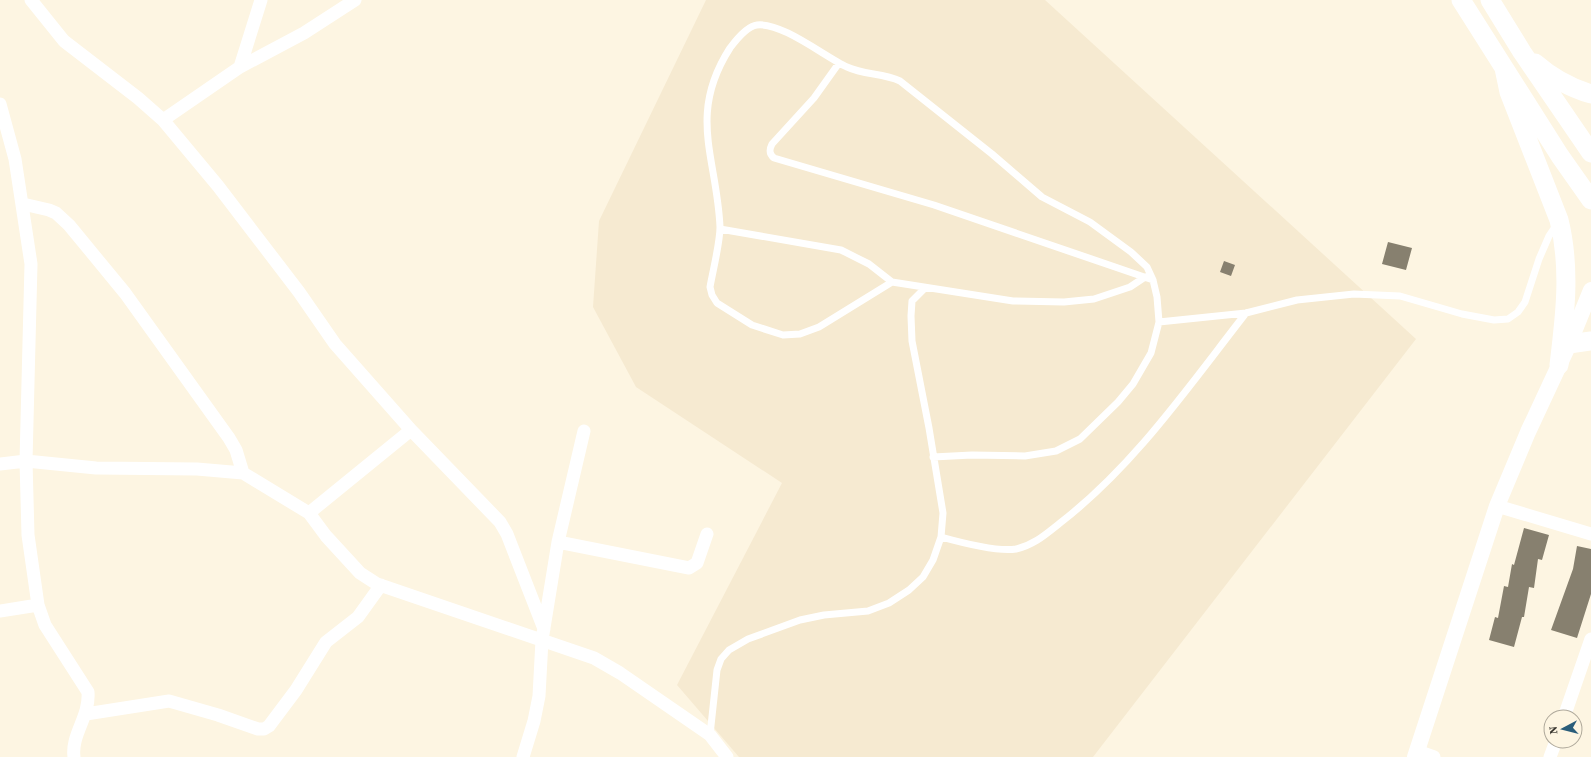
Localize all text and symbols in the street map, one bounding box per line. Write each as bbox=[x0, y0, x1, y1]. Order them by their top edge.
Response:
north arrow bbox=[1543, 709, 1583, 749]
text: N bbox=[1546, 725, 1562, 735]

